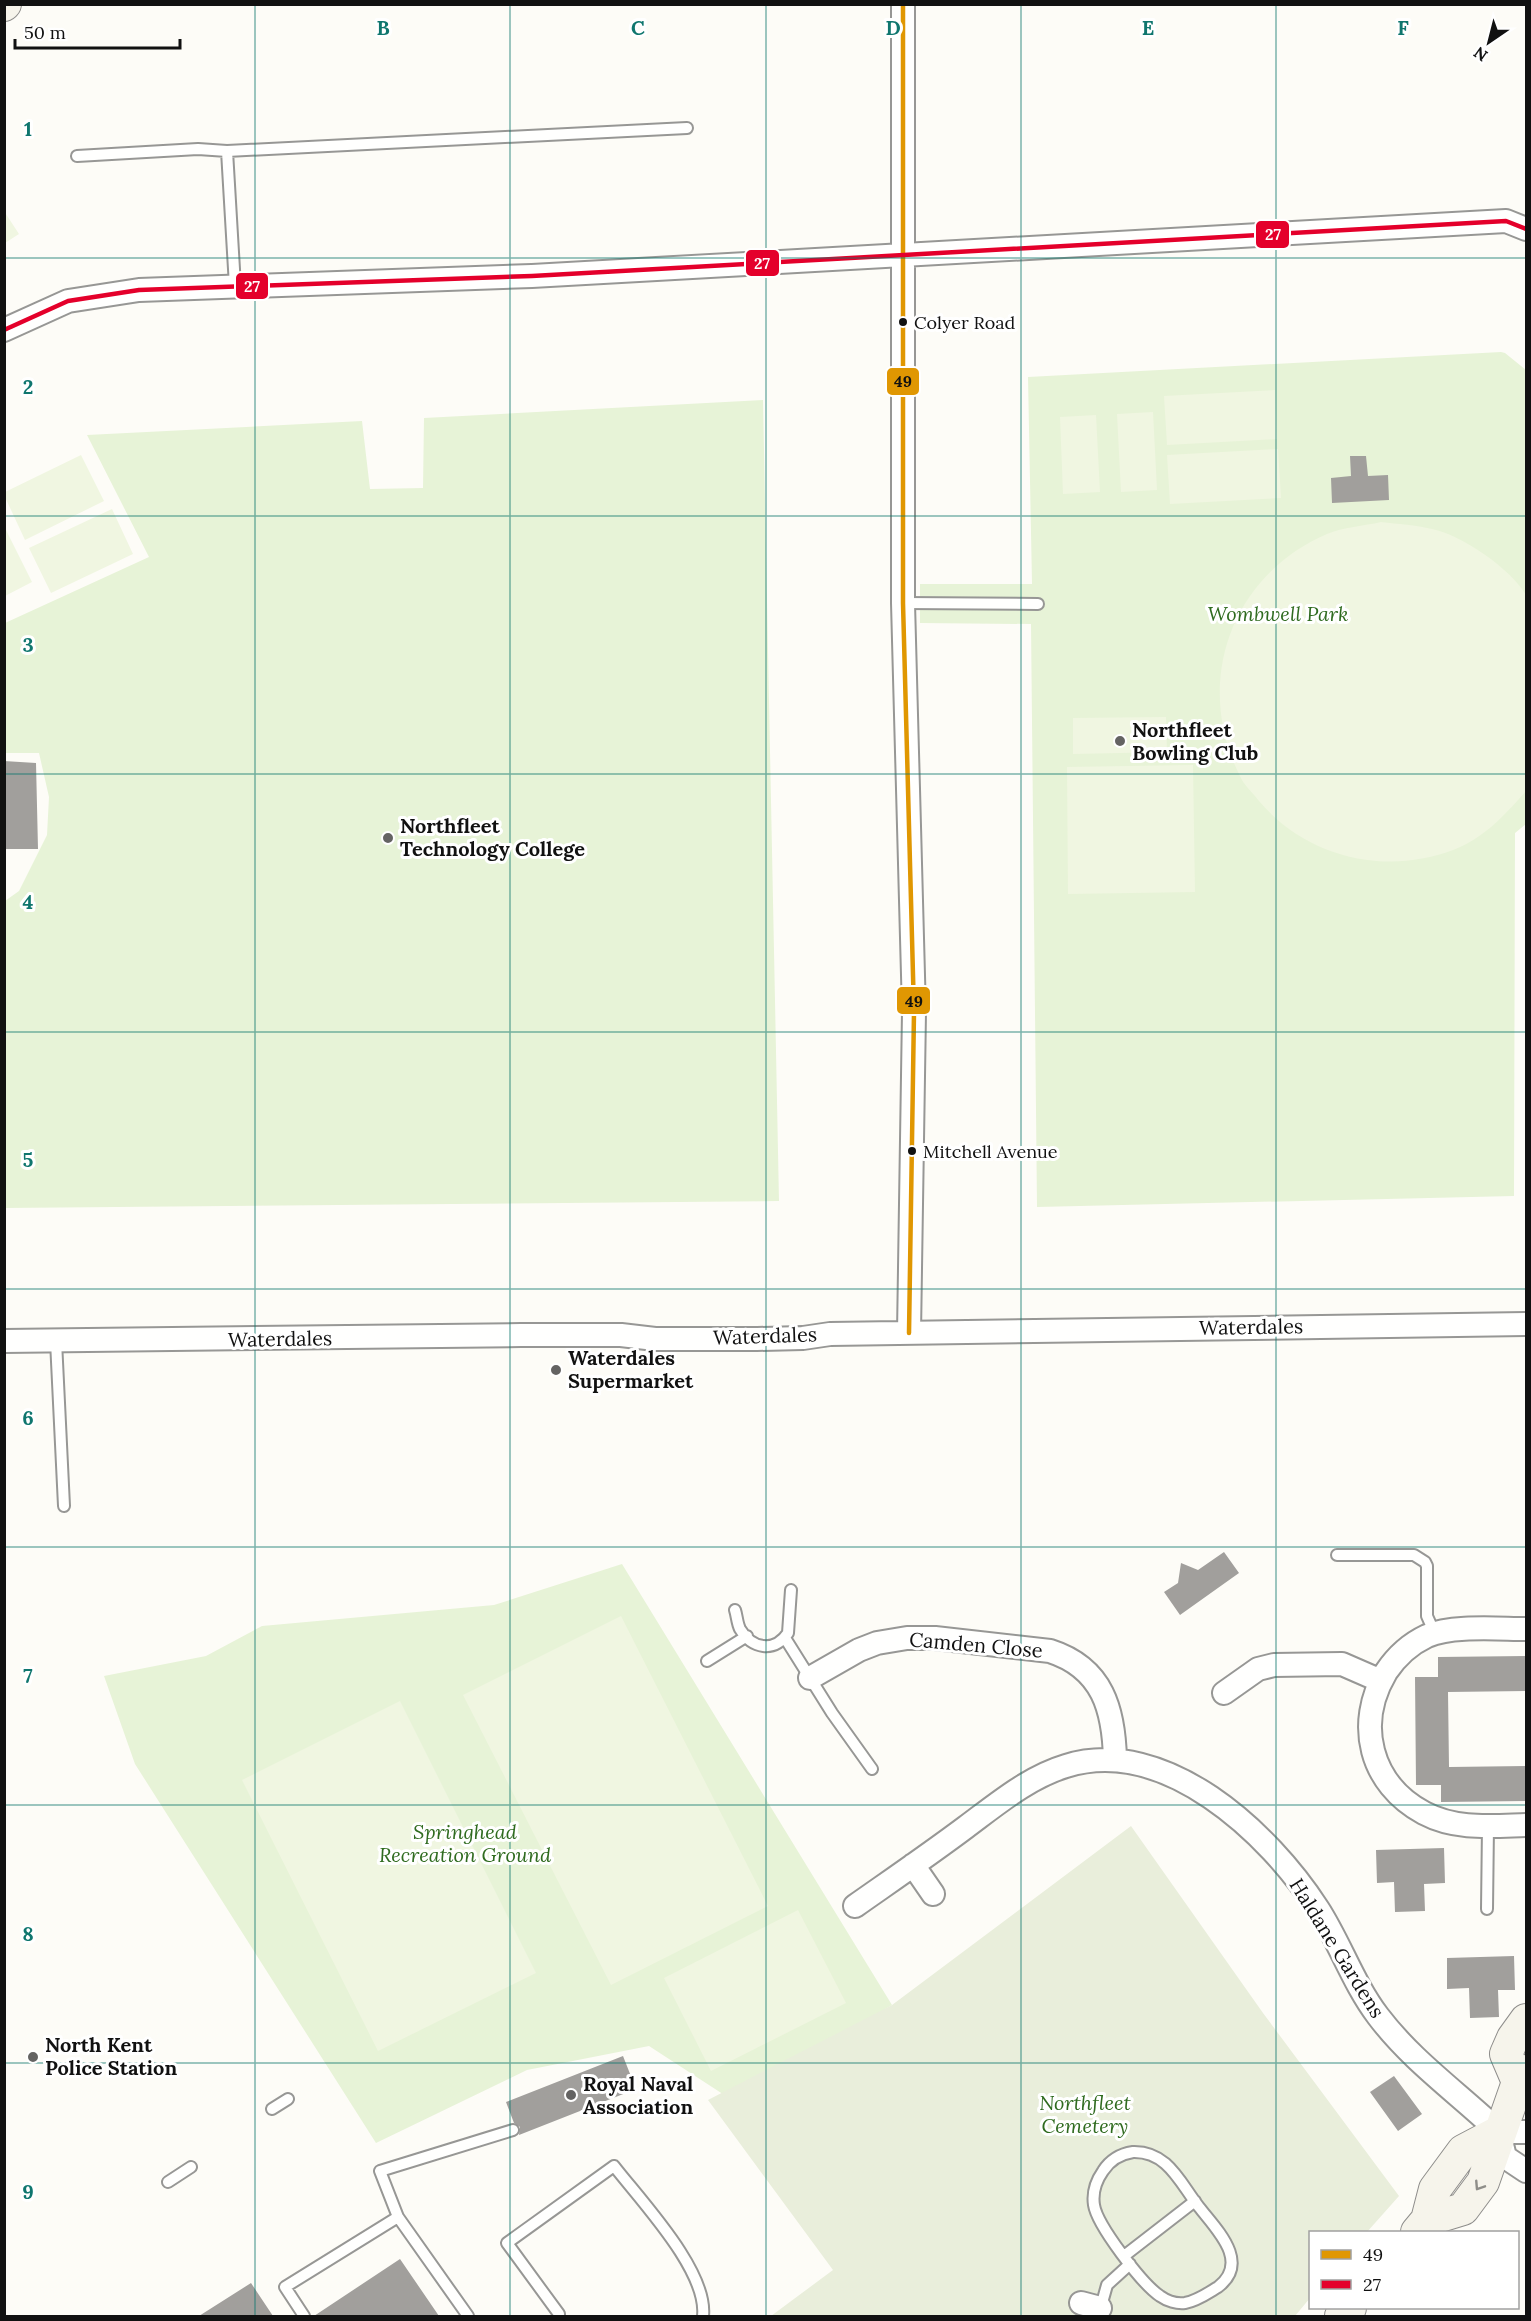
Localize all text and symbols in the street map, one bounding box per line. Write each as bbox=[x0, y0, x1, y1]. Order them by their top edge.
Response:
scale bar bbox=[15, 12, 180, 50]
north arrow bbox=[1459, 12, 1519, 72]
text: B bbox=[376, 15, 390, 40]
text: C bbox=[631, 15, 645, 40]
text: D bbox=[885, 15, 901, 40]
text: E bbox=[1142, 15, 1154, 40]
text: F bbox=[1397, 15, 1409, 40]
text: 50 m bbox=[24, 21, 66, 44]
text: N bbox=[1470, 43, 1491, 66]
text: 1 bbox=[24, 116, 32, 141]
line badge: 27 bbox=[1255, 220, 1290, 249]
text: 27 bbox=[1265, 224, 1282, 244]
line badge: 27 bbox=[745, 249, 780, 277]
text: 27 bbox=[754, 253, 771, 273]
line badge: 27 bbox=[235, 272, 269, 300]
text: 27 bbox=[244, 276, 261, 296]
place label: Colyer Road bbox=[914, 311, 1016, 334]
marker: Colyer Road bbox=[897, 316, 909, 328]
line badge: 49 bbox=[886, 367, 920, 396]
text: 49 bbox=[894, 371, 912, 391]
text: 2 bbox=[23, 374, 33, 399]
park label: Wombwell Park bbox=[1208, 601, 1348, 626]
text: 3 bbox=[22, 632, 34, 657]
place label: Northfleet Bowling Club bbox=[1132, 717, 1258, 765]
marker: Northfleet Bowling Club bbox=[1113, 734, 1127, 748]
place label: Northfleet Technology College bbox=[400, 813, 585, 861]
marker: Northfleet Technology College bbox=[381, 831, 395, 845]
text: 4 bbox=[23, 889, 34, 914]
line badge: 49 bbox=[896, 986, 931, 1015]
text: 49 bbox=[905, 991, 923, 1011]
place label: Mitchell Avenue bbox=[923, 1140, 1058, 1163]
marker: Mitchell Avenue bbox=[906, 1145, 918, 1157]
text: 5 bbox=[23, 1147, 34, 1172]
street label: Waterdales bbox=[1199, 1313, 1303, 1340]
street label: Waterdales bbox=[712, 1321, 818, 1350]
street label: Waterdales bbox=[228, 1325, 332, 1352]
place label: Waterdales Supermarket bbox=[568, 1345, 694, 1393]
marker: Waterdales Supermarket bbox=[549, 1363, 563, 1377]
text: 6 bbox=[22, 1405, 34, 1430]
street label: Camden Close bbox=[908, 1626, 1044, 1663]
text: 7 bbox=[23, 1663, 33, 1688]
park label: Springhead Recreation Ground bbox=[379, 1819, 552, 1867]
street label: Haldane Gardens bbox=[1284, 1873, 1390, 2022]
text: 8 bbox=[22, 1921, 34, 1946]
place label: North Kent Police Station bbox=[45, 2032, 177, 2080]
marker: North Kent Police Station bbox=[26, 2050, 40, 2064]
place label: Royal Naval Association bbox=[583, 2071, 693, 2119]
marker: Royal Naval Association bbox=[564, 2088, 578, 2102]
park label: Northfleet Cemetery bbox=[1039, 2090, 1132, 2138]
text: 9 bbox=[22, 2179, 34, 2204]
one-way arrow bbox=[1474, 2180, 1486, 2190]
legend bbox=[1309, 2231, 1519, 2309]
text: 49 bbox=[1363, 2243, 1383, 2266]
text: 27 bbox=[1363, 2273, 1381, 2296]

